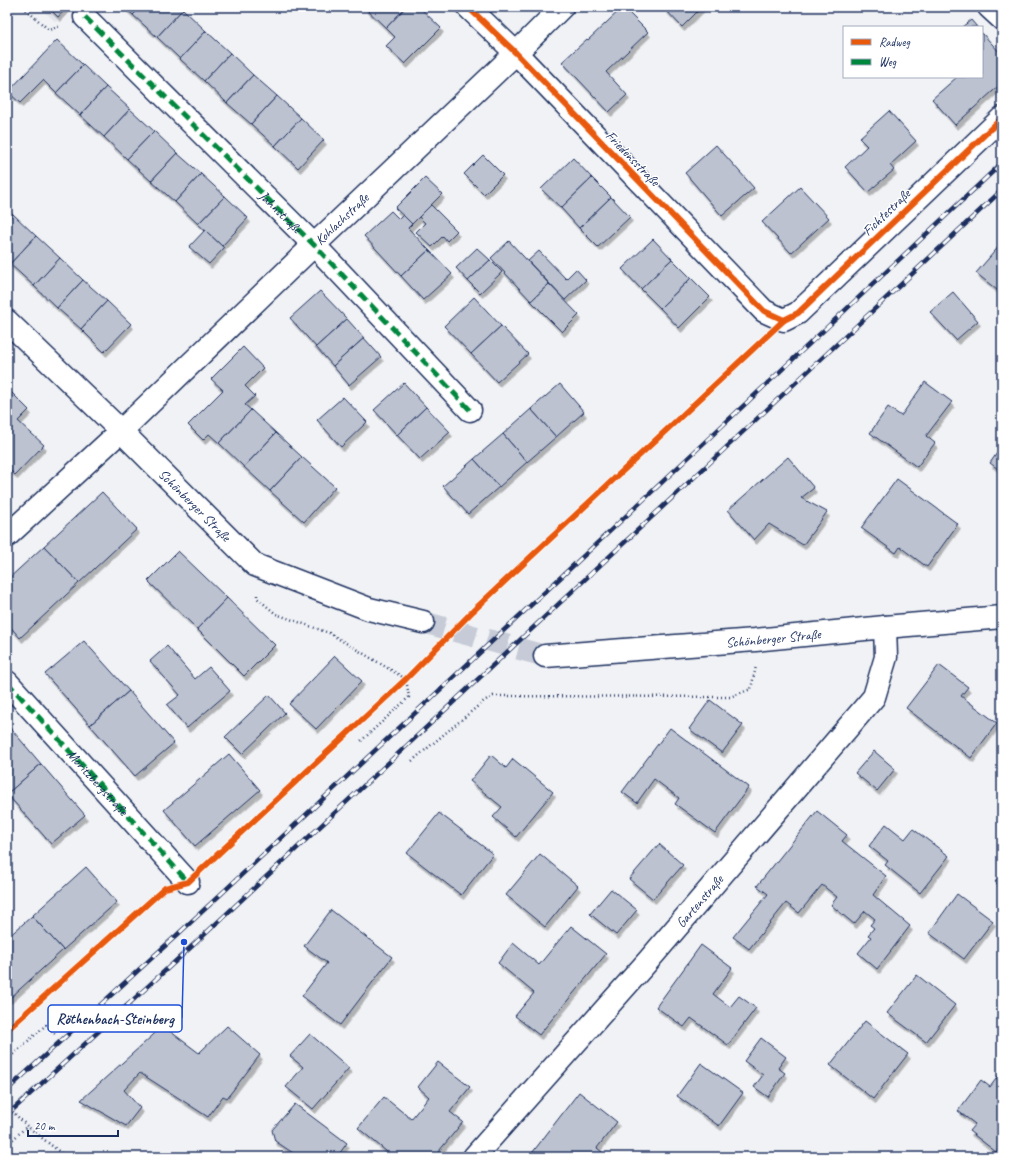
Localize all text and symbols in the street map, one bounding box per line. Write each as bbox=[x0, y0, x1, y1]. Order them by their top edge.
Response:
legend bbox=[843, 26, 983, 78]
text: Radweg bbox=[879, 34, 910, 50]
text: Weg bbox=[879, 54, 897, 70]
street label: Friedensstraße bbox=[602, 127, 664, 191]
street label: Fichtestraße bbox=[859, 184, 915, 239]
street label: Jahnstraße bbox=[255, 187, 306, 238]
street label: Kohlachstraße bbox=[311, 189, 373, 249]
street label: Schönberger Straße bbox=[155, 466, 235, 546]
street label: Schönberger Straße bbox=[725, 625, 823, 651]
street label: Moritzbergstraße bbox=[63, 746, 132, 820]
street label: Gartenstraße bbox=[672, 870, 728, 931]
callout: Röthenbach-Steinberg bbox=[48, 1005, 182, 1032]
text: Röthenbach-Steinberg bbox=[56, 1010, 175, 1029]
scale bar bbox=[28, 1112, 118, 1138]
text: 20 m bbox=[34, 1118, 56, 1134]

